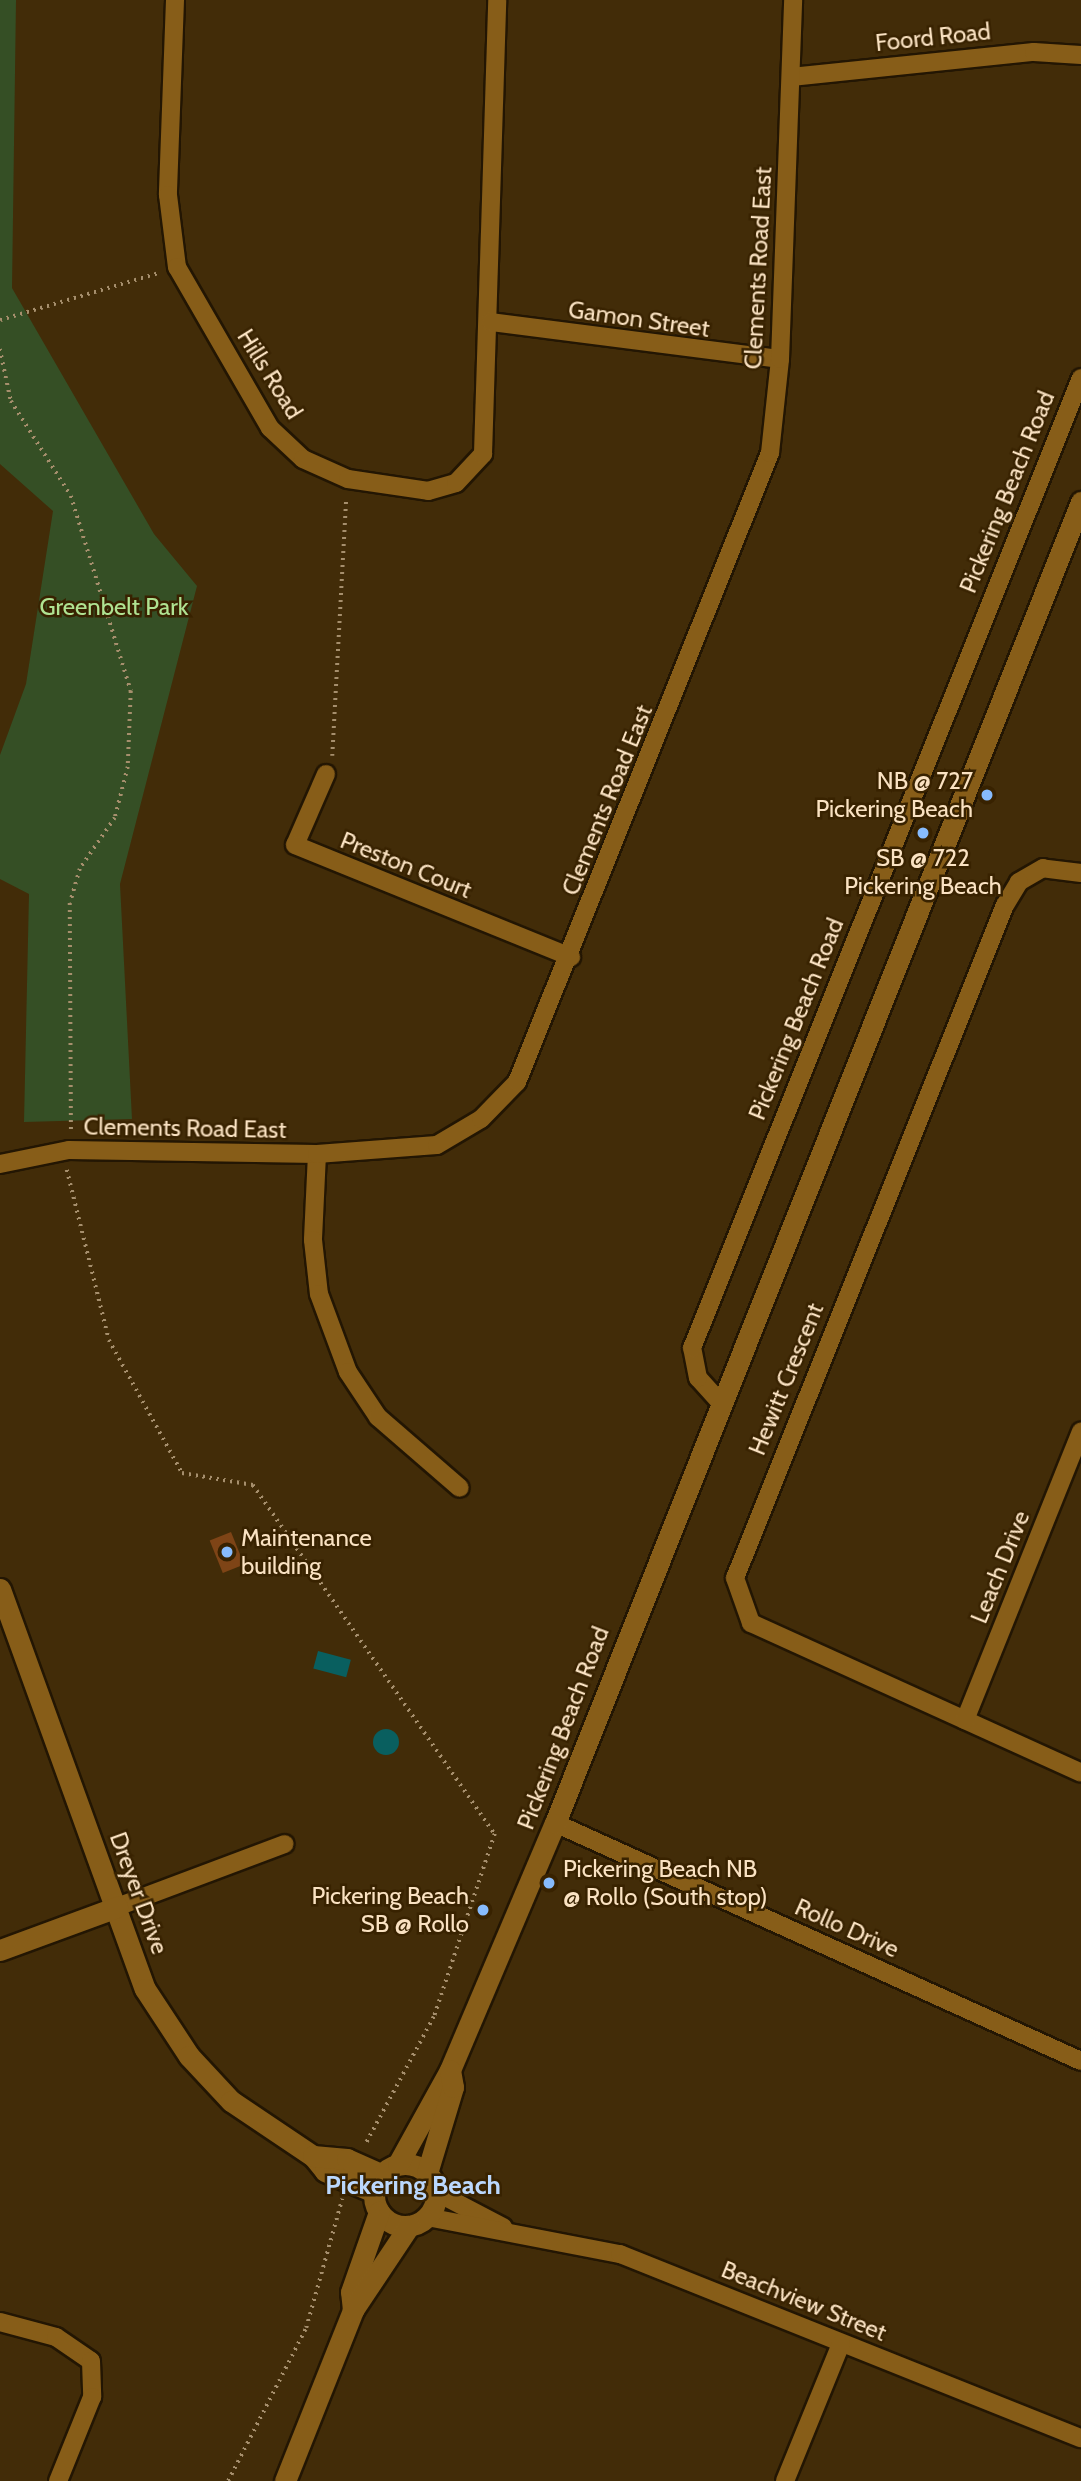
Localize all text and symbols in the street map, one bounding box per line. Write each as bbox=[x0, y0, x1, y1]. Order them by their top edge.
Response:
street label: Foord Road bbox=[874, 17, 992, 57]
street label: Clements Road East bbox=[738, 166, 778, 370]
street label: Gamon Street bbox=[566, 295, 712, 343]
street label: Hills Road bbox=[231, 324, 309, 424]
street label: Pickering Beach Road bbox=[953, 387, 1061, 597]
park label: Greenbelt Park bbox=[39, 593, 189, 621]
street label: Clements Road East bbox=[556, 701, 658, 899]
place label: NB @ 727 Pickering Beach bbox=[815, 767, 973, 823]
marker: NB @ 727 Pickering Beach bbox=[979, 787, 995, 803]
marker: SB @ 722 Pickering Beach bbox=[915, 825, 931, 841]
street label: Preston Court bbox=[336, 826, 476, 904]
place label: SB @ 722 Pickering Beach bbox=[844, 844, 1002, 900]
street label: Pickering Beach Road bbox=[742, 914, 850, 1124]
street label: Clements Road East bbox=[83, 1112, 287, 1144]
street label: Hewitt Crescent bbox=[742, 1299, 830, 1459]
street label: Leach Drive bbox=[964, 1507, 1036, 1627]
place label: Maintenance building bbox=[241, 1524, 372, 1580]
marker: Maintenance building bbox=[219, 1544, 235, 1560]
street label: Pickering Beach Road bbox=[511, 1622, 615, 1834]
street label: Dreyer Drive bbox=[104, 1828, 174, 1958]
place label: Pickering Beach NB @ Rollo (South stop) bbox=[563, 1855, 768, 1911]
marker: Pickering Beach NB @ Rollo (South stop) bbox=[541, 1875, 557, 1891]
place label: Pickering Beach SB @ Rollo bbox=[311, 1882, 469, 1938]
street label: Rollo Drive bbox=[791, 1892, 903, 1964]
marker: Pickering Beach SB @ Rollo bbox=[475, 1902, 491, 1918]
district label: Pickering Beach bbox=[325, 2170, 501, 2202]
street label: Beachview Street bbox=[717, 2255, 891, 2347]

